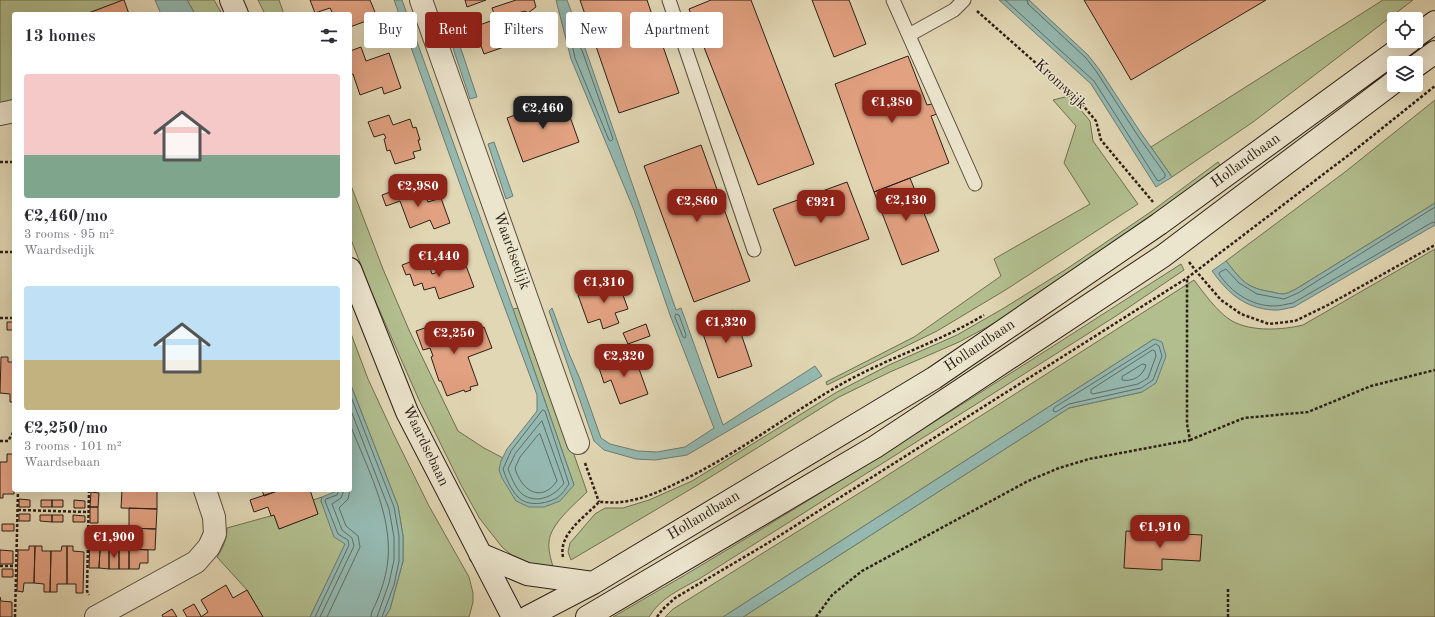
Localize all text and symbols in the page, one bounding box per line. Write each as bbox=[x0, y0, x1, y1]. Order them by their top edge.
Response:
chip: Buy bbox=[364, 12, 417, 48]
chip: Rent bbox=[425, 12, 482, 48]
chip: Filters bbox=[490, 12, 558, 48]
chip: New bbox=[566, 12, 622, 48]
chip: Apartment bbox=[630, 12, 723, 48]
map controls bbox=[1387, 12, 1423, 92]
button: locate bbox=[1387, 12, 1423, 48]
icon: filters bbox=[318, 25, 340, 47]
text: 13 homes bbox=[24, 28, 96, 45]
button: layers bbox=[1387, 56, 1423, 92]
street label: Kromwijk bbox=[1031, 57, 1089, 113]
pin: €1,380 bbox=[859, 90, 925, 124]
pin: €2,460 bbox=[510, 96, 576, 130]
text: €1,380 bbox=[871, 96, 913, 109]
icon: home bbox=[146, 100, 218, 172]
text: €2,460 bbox=[522, 102, 564, 115]
street label: Hollandbaan bbox=[1209, 131, 1283, 191]
pin: €2,980 bbox=[385, 174, 451, 208]
text: €2,980 bbox=[397, 180, 439, 193]
pin: €2,130 bbox=[873, 188, 939, 222]
pin: €2,860 bbox=[664, 189, 730, 223]
pin: €921 bbox=[797, 190, 845, 224]
text: €2,130 bbox=[885, 194, 927, 207]
text: €2,860 bbox=[676, 195, 718, 208]
text: €921 bbox=[806, 196, 836, 209]
text: €2,460/mo bbox=[24, 208, 108, 225]
street label: Waardsedijk bbox=[490, 210, 532, 292]
text: 3 rooms · 95 m² bbox=[24, 228, 114, 241]
text: Waardsedijk bbox=[24, 244, 95, 257]
pin: €1,440 bbox=[406, 244, 472, 278]
text: €1,440 bbox=[418, 250, 460, 263]
pin: €1,310 bbox=[571, 270, 637, 304]
text: €1,310 bbox=[583, 276, 625, 289]
pin: €1,320 bbox=[693, 310, 759, 344]
icon: home bbox=[146, 312, 218, 384]
text: €1,320 bbox=[705, 316, 747, 329]
street label: Hollandbaan bbox=[942, 317, 1018, 375]
pin: €2,250 bbox=[421, 321, 487, 355]
text: €2,250 bbox=[433, 327, 475, 340]
pin: €2,320 bbox=[591, 344, 657, 378]
text: €2,320 bbox=[603, 350, 645, 363]
street label: Waardsebaan bbox=[399, 403, 451, 489]
text: €2,250/mo bbox=[24, 420, 108, 437]
text: 3 rooms · 101 m² bbox=[24, 440, 122, 453]
text: Waardsebaan bbox=[24, 456, 100, 469]
street label: Hollandbaan bbox=[665, 489, 743, 543]
pin: €1,910 bbox=[1127, 515, 1193, 549]
text: €1,910 bbox=[1139, 521, 1181, 534]
pin: €1,900 bbox=[81, 525, 147, 559]
text: €1,900 bbox=[93, 531, 135, 544]

